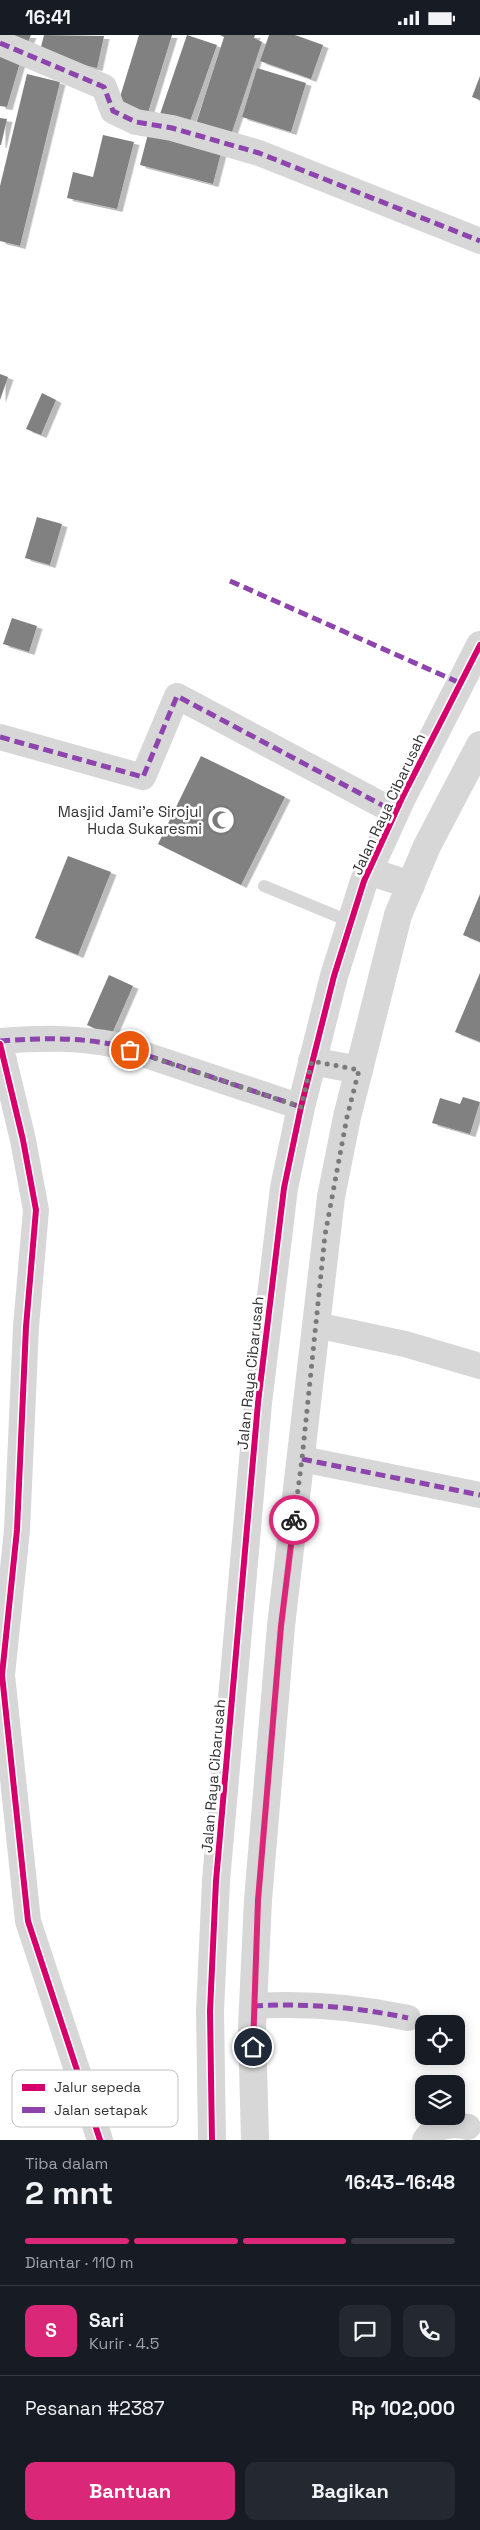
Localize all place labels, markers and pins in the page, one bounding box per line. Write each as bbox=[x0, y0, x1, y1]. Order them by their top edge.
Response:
place label: Masjid Jami'e Sirojul Huda Sukaresmi bbox=[58, 802, 202, 838]
mosque icon: Masjid Jami'e Sirojul Huda Sukaresmi bbox=[206, 805, 236, 835]
pin bbox=[109, 1029, 151, 1071]
pin bbox=[232, 2026, 274, 2068]

